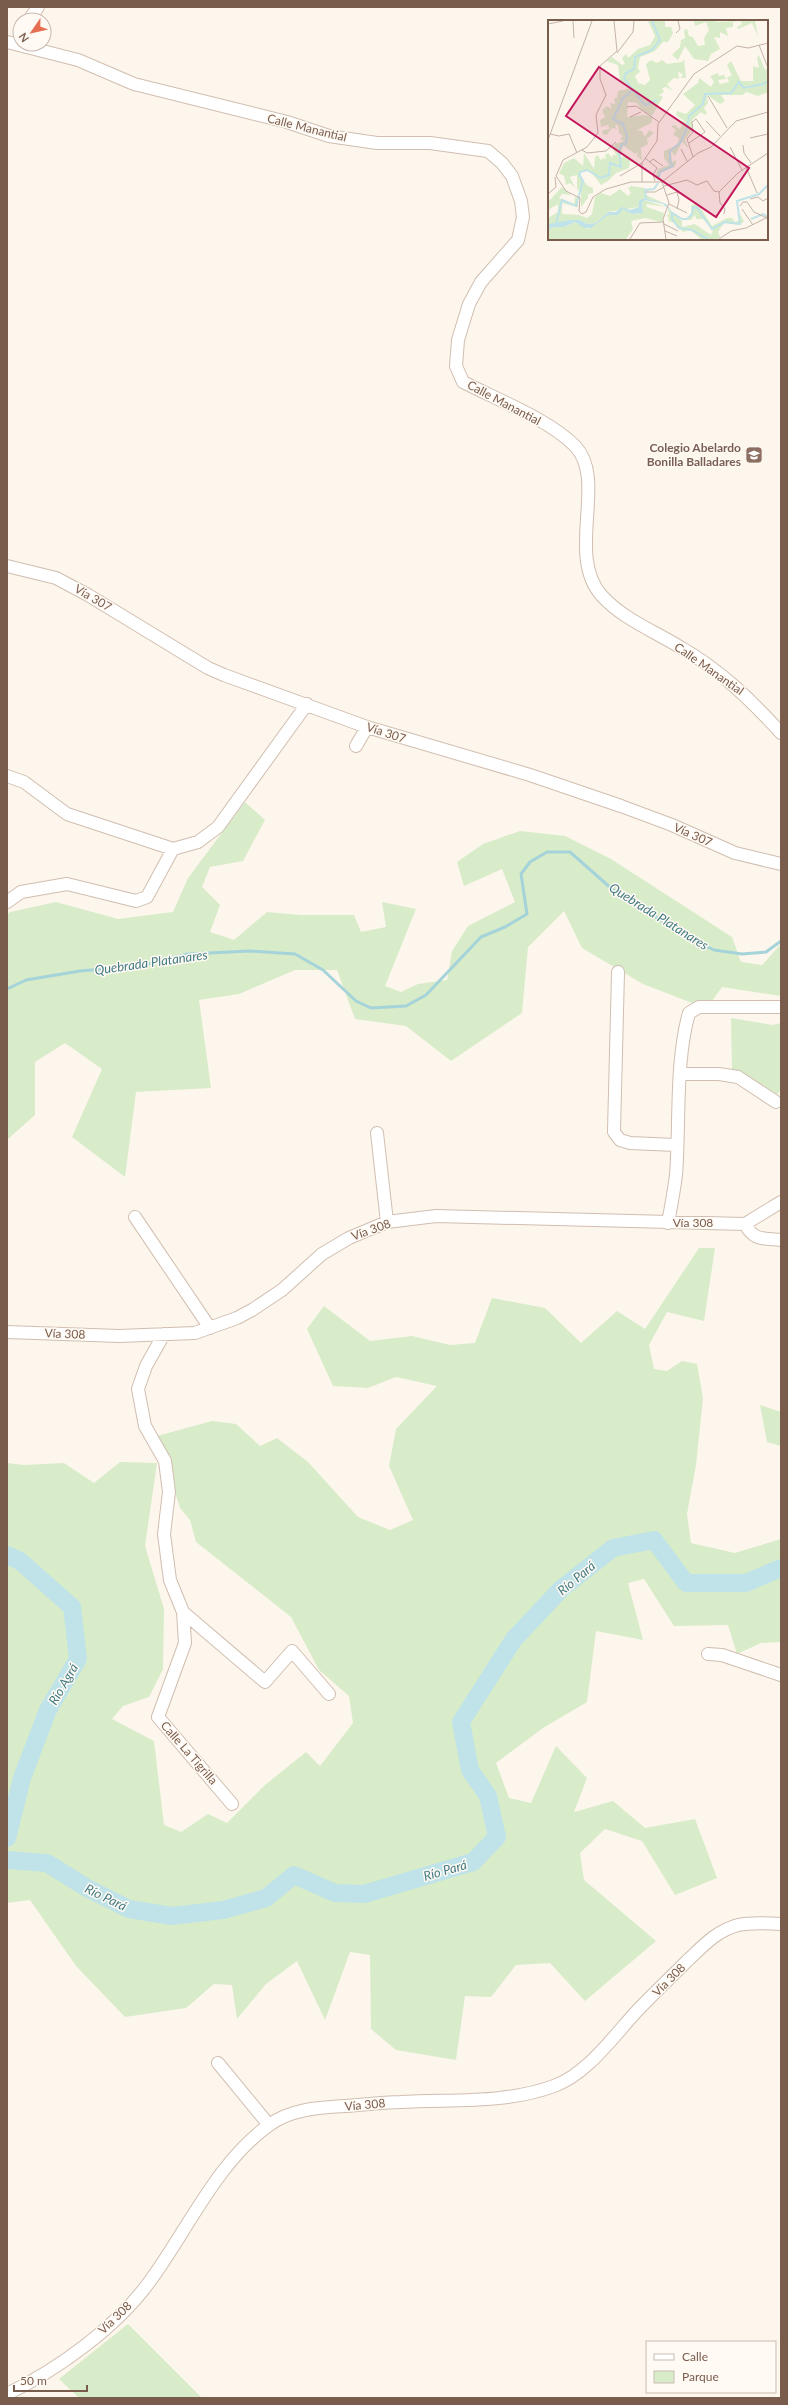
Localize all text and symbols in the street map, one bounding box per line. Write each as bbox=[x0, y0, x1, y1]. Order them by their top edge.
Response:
north arrow bbox=[12, 12, 52, 52]
inset map bbox=[548, 20, 768, 240]
text: N bbox=[16, 31, 31, 45]
street label: Calle Manantial bbox=[266, 110, 348, 145]
street label: Calle Manantial bbox=[465, 377, 544, 428]
place label: Colegio Abelardo Bonilla Balladares bbox=[647, 440, 741, 469]
school or university icon: Colegio Abelardo Bonilla Balladares bbox=[744, 445, 764, 465]
street label: Vía 307 bbox=[72, 581, 115, 614]
street label: Calle Manantial bbox=[672, 639, 747, 698]
street label: Vía 307 bbox=[365, 719, 408, 746]
street label: Vía 307 bbox=[672, 819, 715, 850]
water label: Quebrada Platanares bbox=[606, 879, 712, 953]
water label: Quebrada Platanares bbox=[93, 946, 209, 978]
street label: Vía 308 bbox=[673, 1215, 713, 1230]
street label: Vía 308 bbox=[349, 1216, 393, 1244]
street label: Vía 308 bbox=[44, 1325, 86, 1342]
water label: Río Pará bbox=[554, 1557, 598, 1598]
water label: Río Agrá bbox=[45, 1660, 81, 1708]
street label: Calle La Tigrilla bbox=[158, 1718, 221, 1787]
water label: Río Pará bbox=[421, 1856, 469, 1884]
water label: Río Pará bbox=[83, 1880, 130, 1914]
street label: Vía 308 bbox=[649, 1960, 688, 1999]
street label: Vía 308 bbox=[344, 2095, 386, 2114]
street label: Vía 308 bbox=[95, 2298, 135, 2337]
legend bbox=[646, 2341, 776, 2393]
text: Calle bbox=[682, 2349, 708, 2364]
scale bar bbox=[14, 2367, 87, 2393]
text: Parque bbox=[682, 2369, 719, 2384]
text: 50 m bbox=[20, 2373, 47, 2388]

